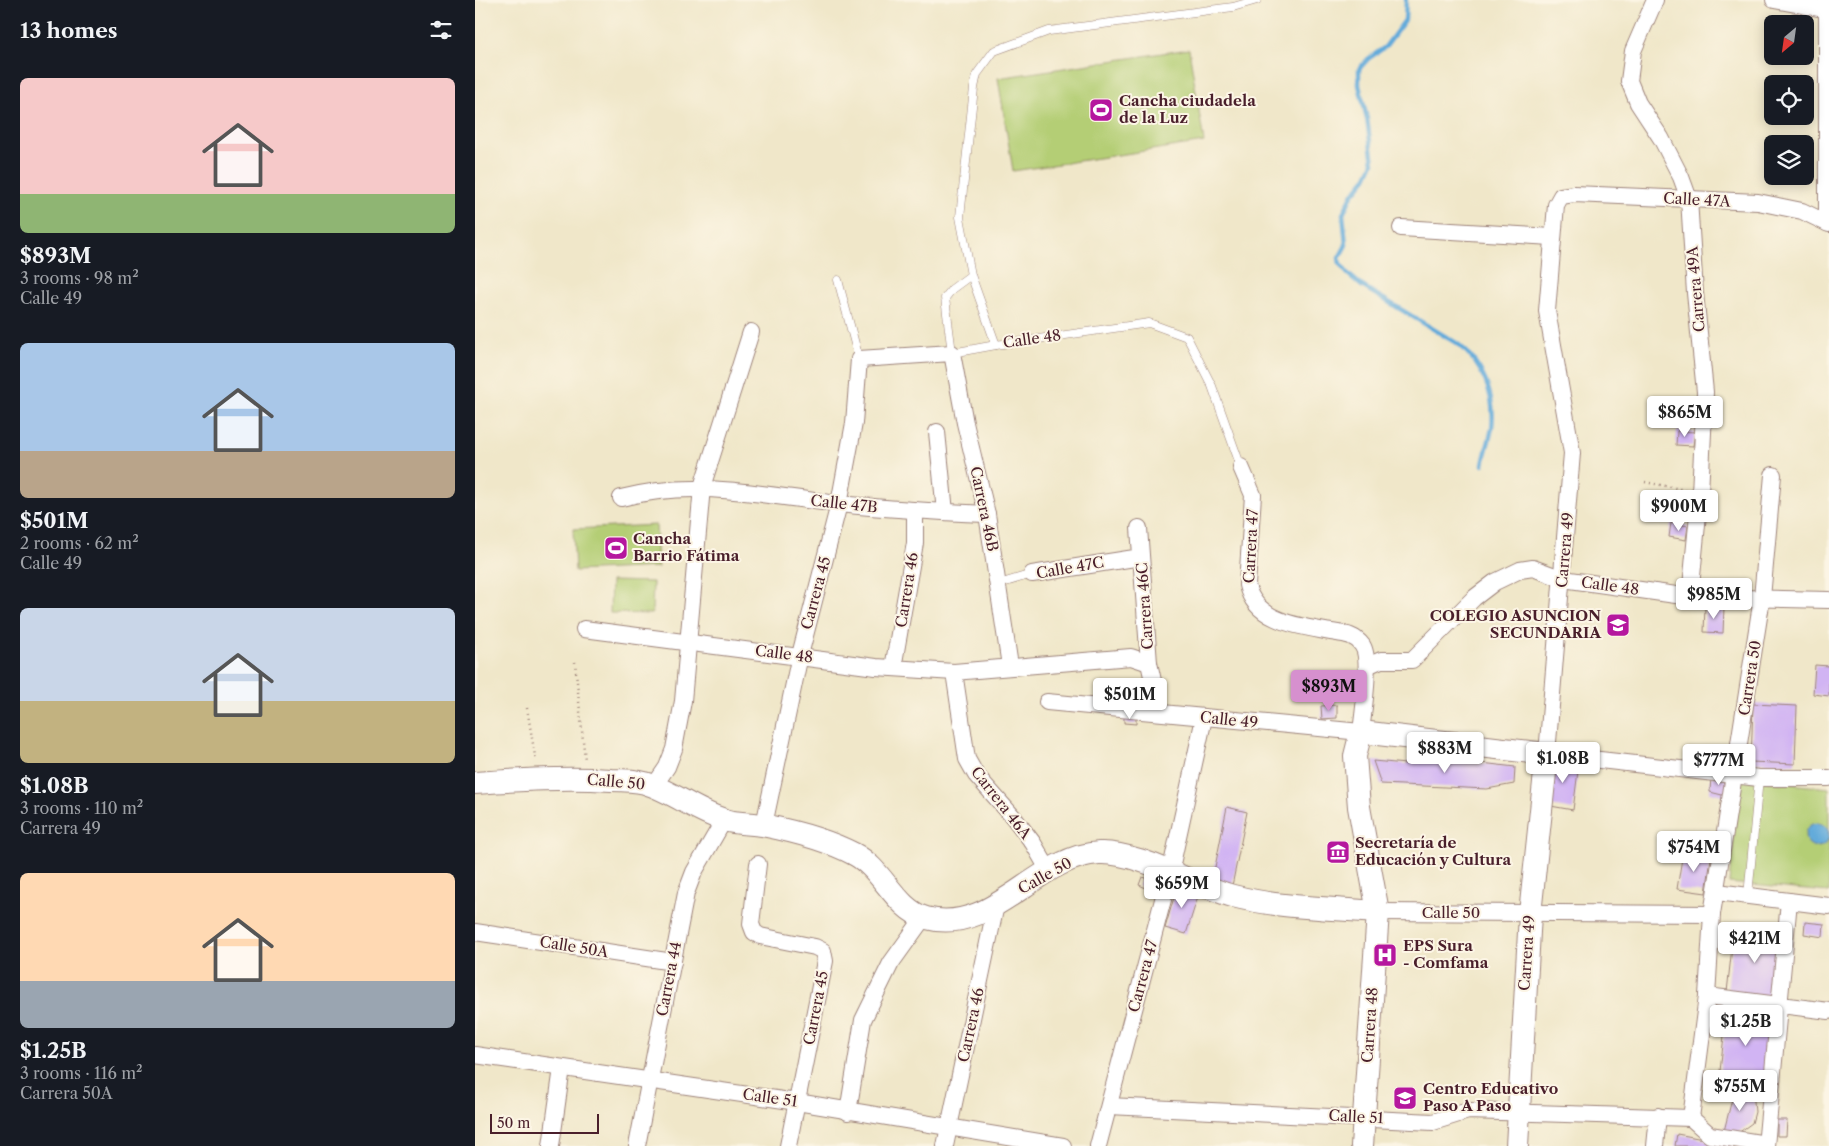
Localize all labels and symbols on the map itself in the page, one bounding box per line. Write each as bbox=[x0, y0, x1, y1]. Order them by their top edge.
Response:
north arrow bbox=[1764, 15, 1814, 65]
place label: Cancha ciudadela de la Luz bbox=[1119, 91, 1256, 127]
sports icon: Cancha ciudadela de la Luz bbox=[1088, 97, 1114, 123]
street label: Calle 47A bbox=[1663, 188, 1732, 211]
street label: Carrera 49A bbox=[1682, 244, 1709, 333]
street label: Calle 48 bbox=[1002, 325, 1062, 352]
pin: $865M bbox=[1650, 396, 1720, 438]
street label: Carrera 46B bbox=[966, 465, 1003, 553]
pin: $900M bbox=[1644, 490, 1714, 532]
street label: Calle 47B bbox=[810, 491, 879, 516]
street label: Carrera 47 bbox=[1239, 508, 1262, 584]
street label: Carrera 49 bbox=[1552, 511, 1577, 589]
place label: Cancha Barrio Fátima bbox=[633, 529, 740, 565]
sports icon: Cancha Barrio Fátima bbox=[603, 535, 629, 561]
street label: Carrera 46 bbox=[891, 551, 922, 629]
street label: Calle 47C bbox=[1035, 552, 1105, 583]
street label: Carrera 45 bbox=[797, 554, 834, 632]
street label: Carrera 46C bbox=[1132, 562, 1157, 650]
street label: Calle 48 bbox=[1580, 572, 1640, 599]
pin: $985M bbox=[1679, 578, 1749, 620]
place label: COLEGIO ASUNCION SECUNDARIA bbox=[1430, 606, 1601, 642]
school or university icon: COLEGIO ASUNCION SECUNDARIA bbox=[1605, 612, 1631, 638]
street label: Carrera 50 bbox=[1734, 639, 1765, 717]
street label: Calle 48 bbox=[754, 641, 814, 667]
pin: $893M bbox=[1294, 670, 1364, 712]
pin: $501M bbox=[1095, 678, 1165, 720]
street label: Calle 49 bbox=[1199, 707, 1259, 732]
pin: $883M bbox=[1410, 732, 1480, 774]
pin: $1.08B bbox=[1522, 742, 1604, 784]
pin: $777M bbox=[1684, 744, 1754, 786]
street label: Carrera 46A bbox=[967, 763, 1036, 843]
street label: Calle 50 bbox=[586, 769, 646, 794]
pin: $754M bbox=[1659, 830, 1729, 873]
place label: Secretaría de Educación y Cultura bbox=[1355, 833, 1511, 869]
museum icon: Secretaría de Educación y Cultura bbox=[1325, 839, 1351, 865]
street label: Calle 50 bbox=[1015, 853, 1075, 898]
pin: $659M bbox=[1147, 866, 1217, 909]
street label: Calle 50 bbox=[1422, 903, 1480, 922]
street label: Carrera 49 bbox=[1514, 915, 1539, 991]
pin: $421M bbox=[1720, 922, 1790, 964]
street label: Calle 50A bbox=[538, 932, 611, 961]
place label: EPS Sura - Comfama bbox=[1403, 936, 1489, 972]
street label: Carrera 47 bbox=[1124, 937, 1161, 1014]
street label: Carrera 44 bbox=[652, 940, 685, 1018]
hospital icon: EPS Sura - Comfama bbox=[1372, 942, 1398, 968]
street label: Carrera 45 bbox=[799, 969, 832, 1047]
street label: Carrera 46 bbox=[953, 986, 988, 1064]
street label: Carrera 48 bbox=[1357, 986, 1382, 1063]
pin: $1.25B bbox=[1705, 1004, 1787, 1047]
pin: $755M bbox=[1705, 1070, 1775, 1112]
place label: Centro Educativo Paso A Paso bbox=[1423, 1079, 1558, 1115]
street label: Calle 51 bbox=[741, 1084, 799, 1111]
school or university icon: Centro Educativo Paso A Paso bbox=[1392, 1085, 1418, 1111]
street label: Calle 51 bbox=[1328, 1106, 1385, 1127]
scale bar bbox=[490, 1111, 599, 1134]

